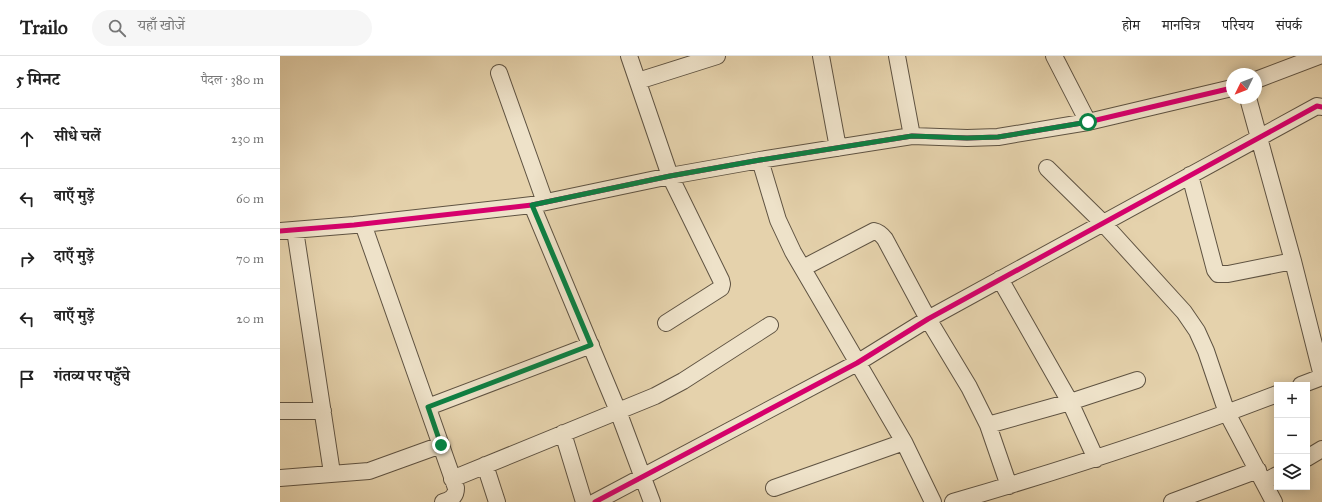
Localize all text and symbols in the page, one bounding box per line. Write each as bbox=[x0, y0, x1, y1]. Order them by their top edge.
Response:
search box bbox=[92, 10, 372, 46]
text: Trailo bbox=[20, 16, 68, 39]
text: यहाँ खोजें bbox=[138, 16, 185, 34]
icon: search bbox=[106, 17, 128, 39]
text: होम bbox=[1122, 17, 1140, 34]
text: मानचित्र bbox=[1162, 17, 1200, 34]
text: परिचय bbox=[1222, 17, 1254, 34]
text: संपर्क bbox=[1276, 17, 1302, 34]
north arrow bbox=[1226, 68, 1262, 104]
text: 5 मिनट bbox=[16, 69, 60, 90]
text: पैदल · 380 m bbox=[201, 72, 264, 88]
route start bbox=[1079, 113, 1097, 131]
text: सीधे चलें bbox=[54, 127, 101, 145]
icon: ahead bbox=[16, 128, 38, 150]
text: 230 m bbox=[231, 131, 264, 147]
text: बाएँ मुड़ें bbox=[54, 187, 94, 205]
icon: left bbox=[16, 188, 38, 210]
text: 60 m bbox=[236, 191, 264, 207]
text: दाएँ मुड़ें bbox=[54, 247, 94, 265]
icon: right bbox=[16, 248, 38, 270]
text: 70 m bbox=[236, 251, 264, 267]
text: बाएँ मुड़ें bbox=[54, 307, 94, 325]
icon: left bbox=[16, 308, 38, 330]
text: 20 m bbox=[236, 311, 264, 327]
text: गंतव्य पर पहुँचे bbox=[54, 367, 130, 385]
icon: arrive bbox=[16, 368, 38, 390]
map controls bbox=[1274, 382, 1310, 490]
button: + bbox=[1274, 382, 1310, 418]
button: − bbox=[1274, 418, 1310, 454]
route end bbox=[432, 436, 450, 454]
button: layers bbox=[1274, 454, 1310, 490]

